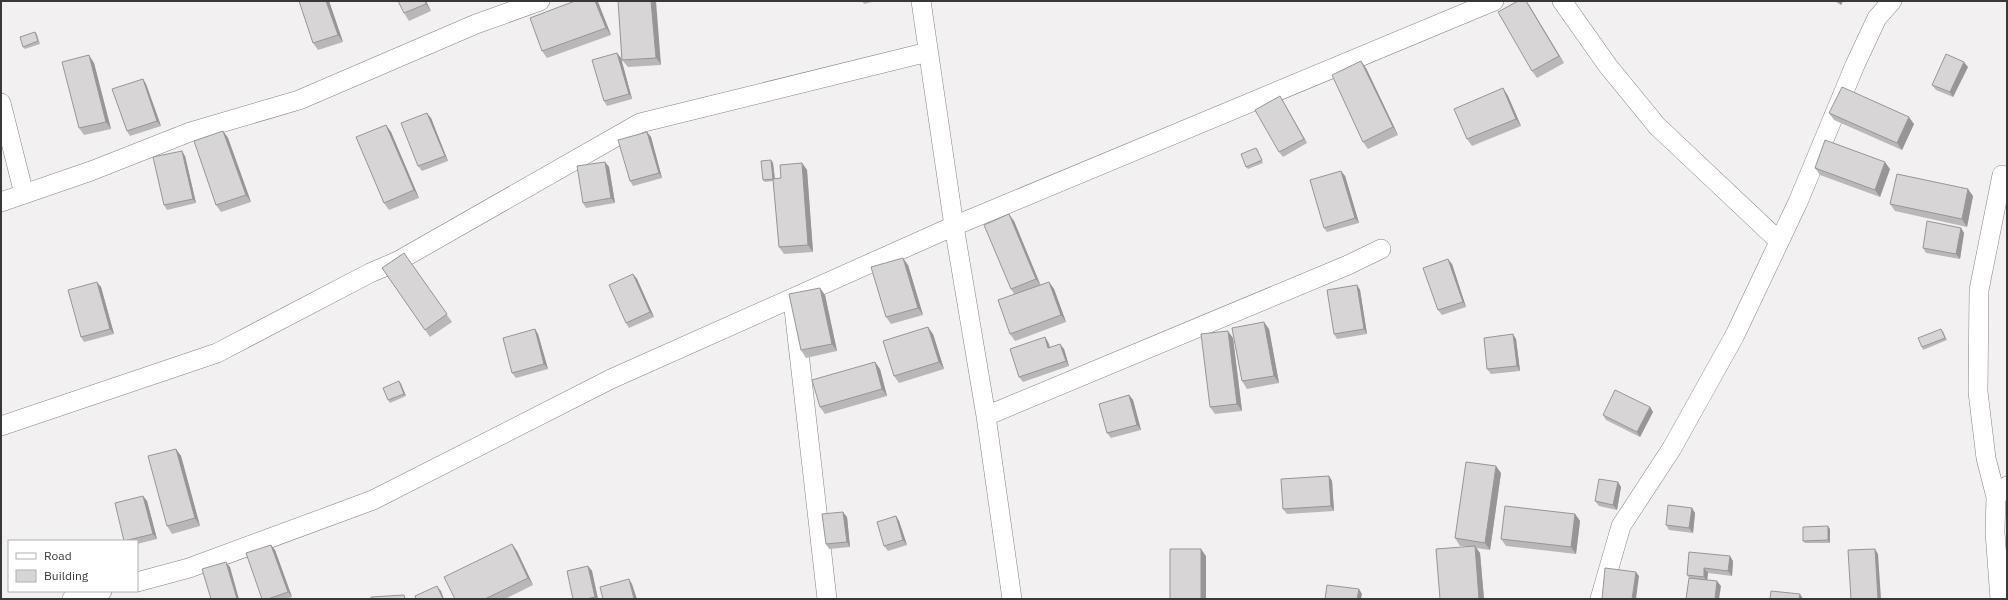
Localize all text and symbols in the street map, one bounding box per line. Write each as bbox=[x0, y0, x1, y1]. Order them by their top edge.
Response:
legend bbox=[8, 540, 138, 592]
text: Road bbox=[44, 548, 72, 563]
text: Building bbox=[44, 568, 89, 583]

